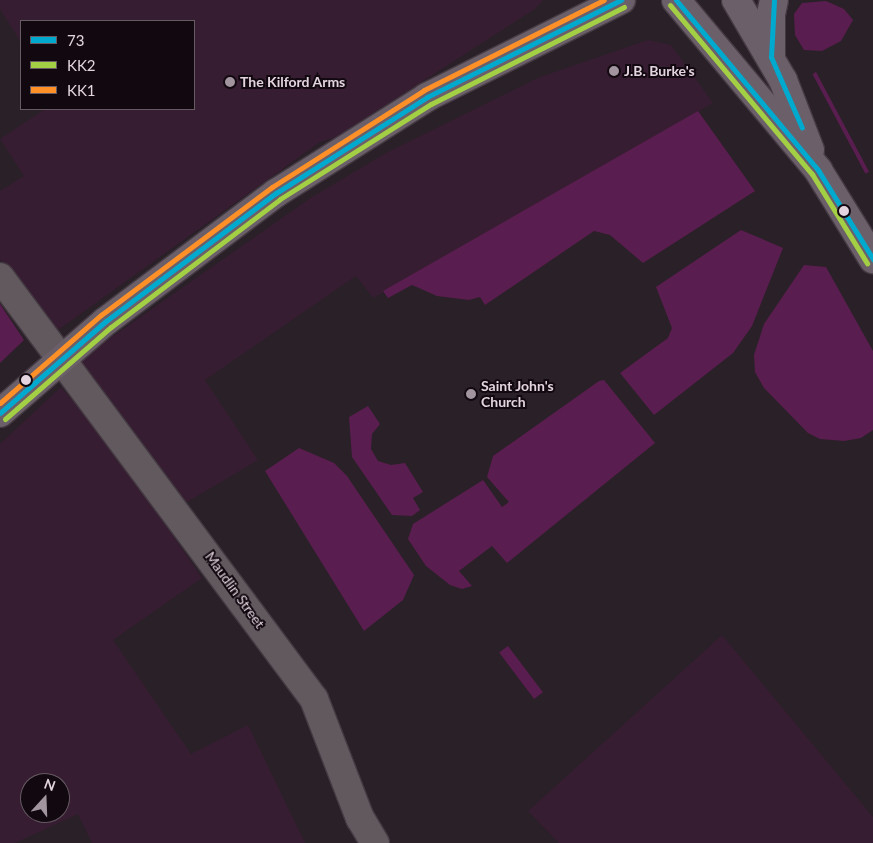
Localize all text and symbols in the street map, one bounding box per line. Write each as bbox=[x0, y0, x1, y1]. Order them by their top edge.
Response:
legend bbox=[20, 20, 195, 110]
text: 73 bbox=[67, 31, 84, 49]
text: KK2 bbox=[67, 56, 96, 74]
place label: J.B. Burke's bbox=[624, 63, 695, 79]
marker: J.B. Burke's bbox=[608, 65, 620, 77]
place label: The Kilford Arms bbox=[240, 74, 346, 90]
marker: The Kilford Arms bbox=[224, 76, 236, 88]
text: KK1 bbox=[67, 81, 96, 99]
unlabelled marker bbox=[839, 206, 849, 216]
unlabelled marker bbox=[21, 375, 31, 385]
place label: Saint John's Church bbox=[481, 378, 554, 411]
marker: Saint John's Church bbox=[465, 388, 477, 400]
street label: Maudlin Street bbox=[202, 549, 268, 631]
north arrow bbox=[20, 773, 70, 823]
text: N bbox=[42, 775, 58, 794]

